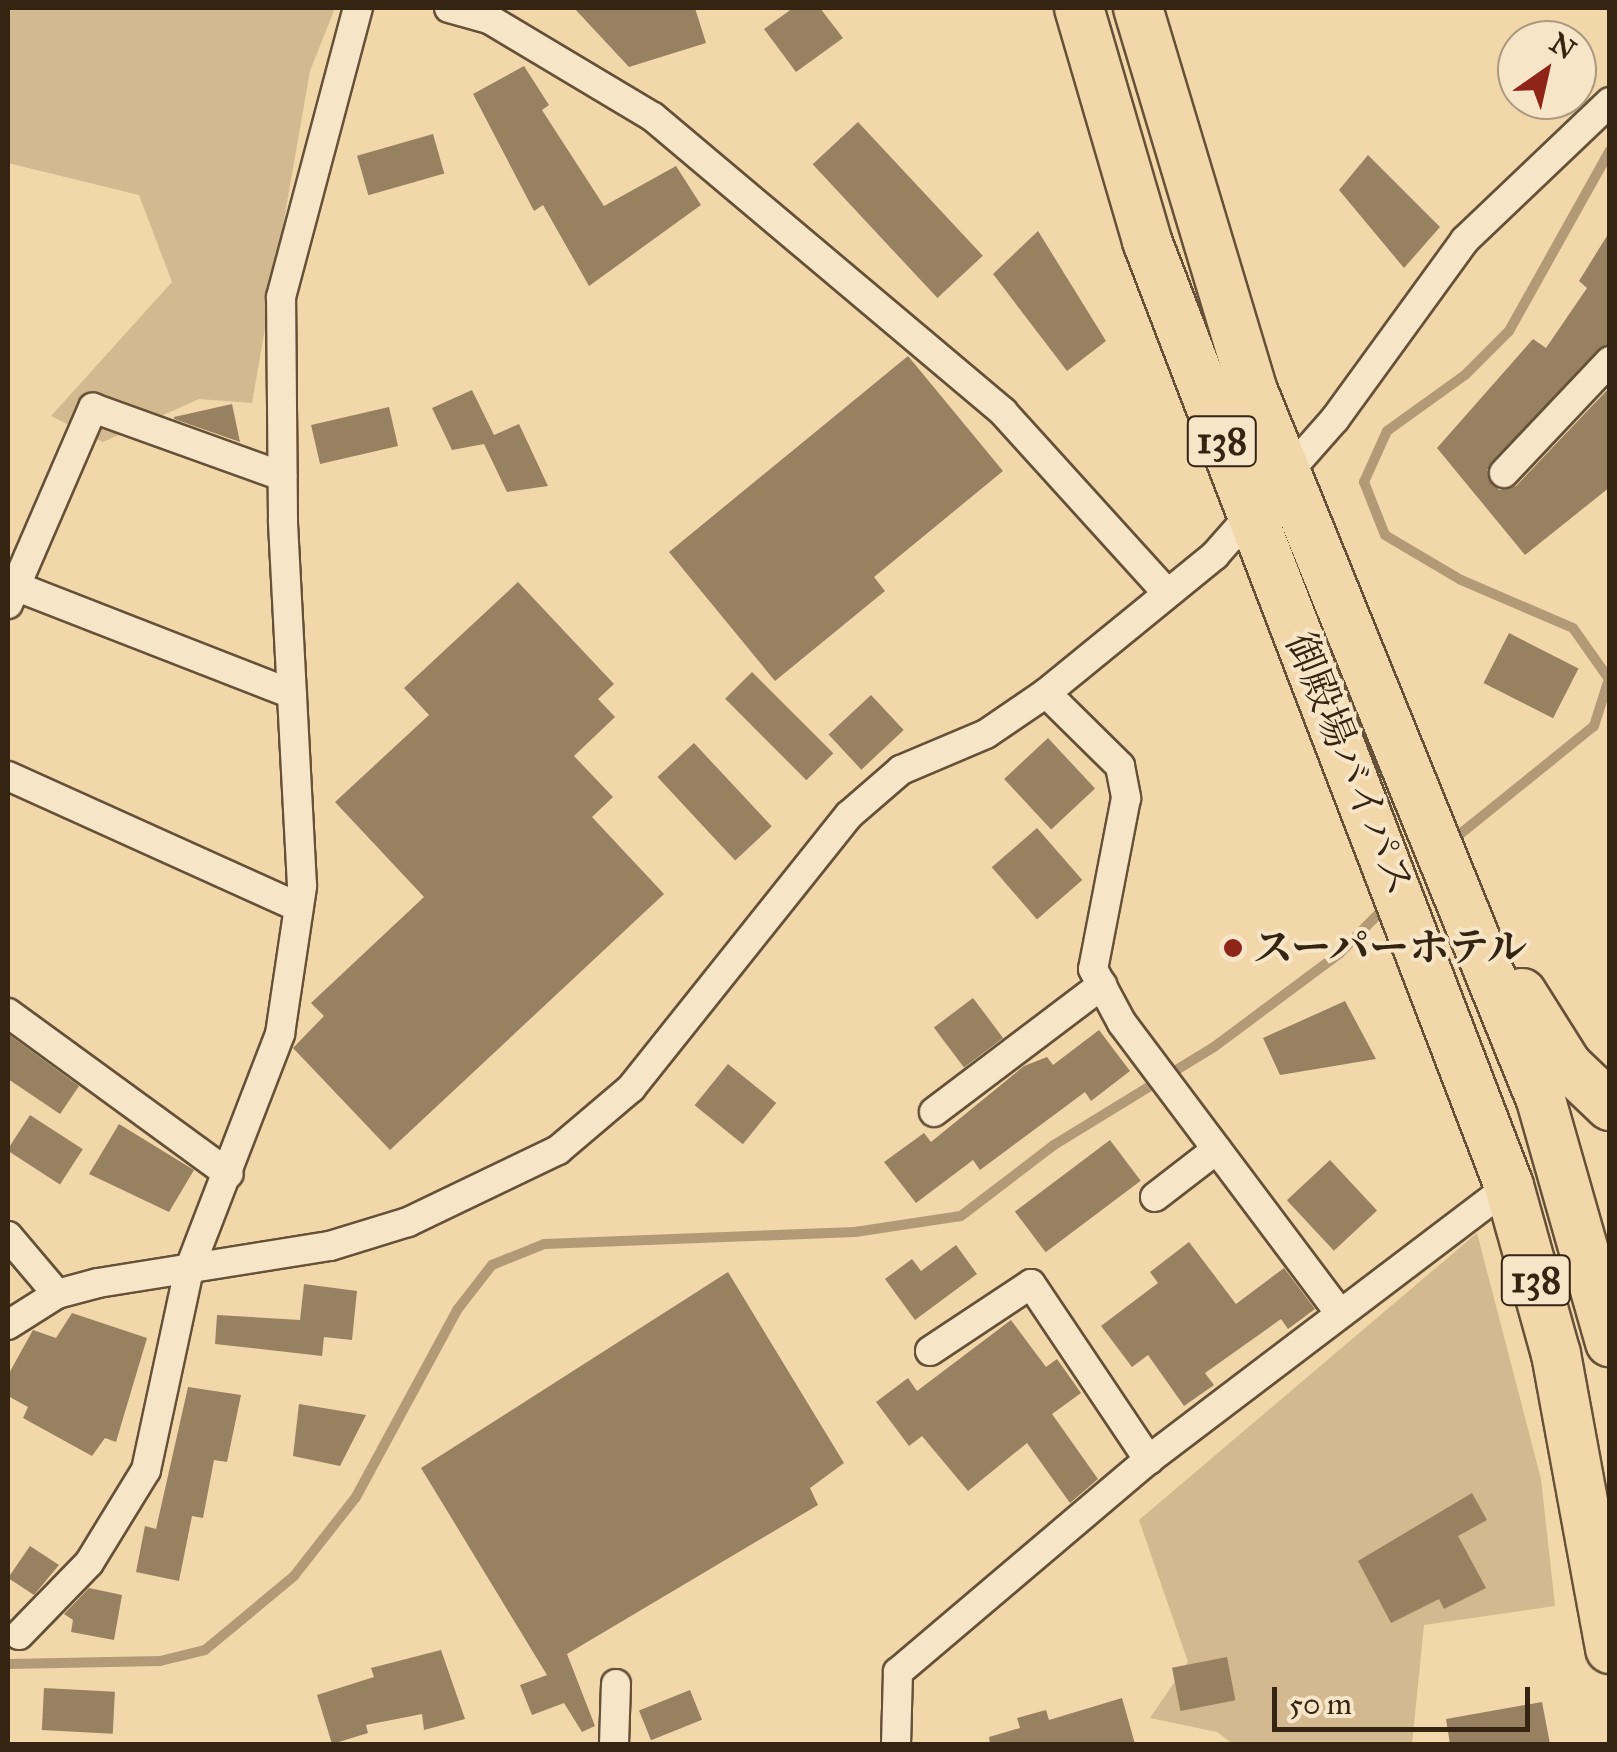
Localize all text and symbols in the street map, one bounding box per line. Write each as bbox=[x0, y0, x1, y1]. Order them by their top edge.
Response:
north arrow bbox=[1497, 20, 1597, 120]
text: N bbox=[1543, 25, 1583, 68]
road number: 138 bbox=[1184, 408, 1260, 474]
street label: 御殿場バイパス bbox=[1275, 625, 1425, 903]
place label: スーパーホテル bbox=[1253, 924, 1531, 972]
marker: スーパーホテル bbox=[1222, 937, 1244, 959]
road number: 138 bbox=[1498, 1247, 1574, 1313]
scale bar bbox=[1277, 1667, 1534, 1729]
text: 50 m bbox=[1289, 1686, 1352, 1722]

